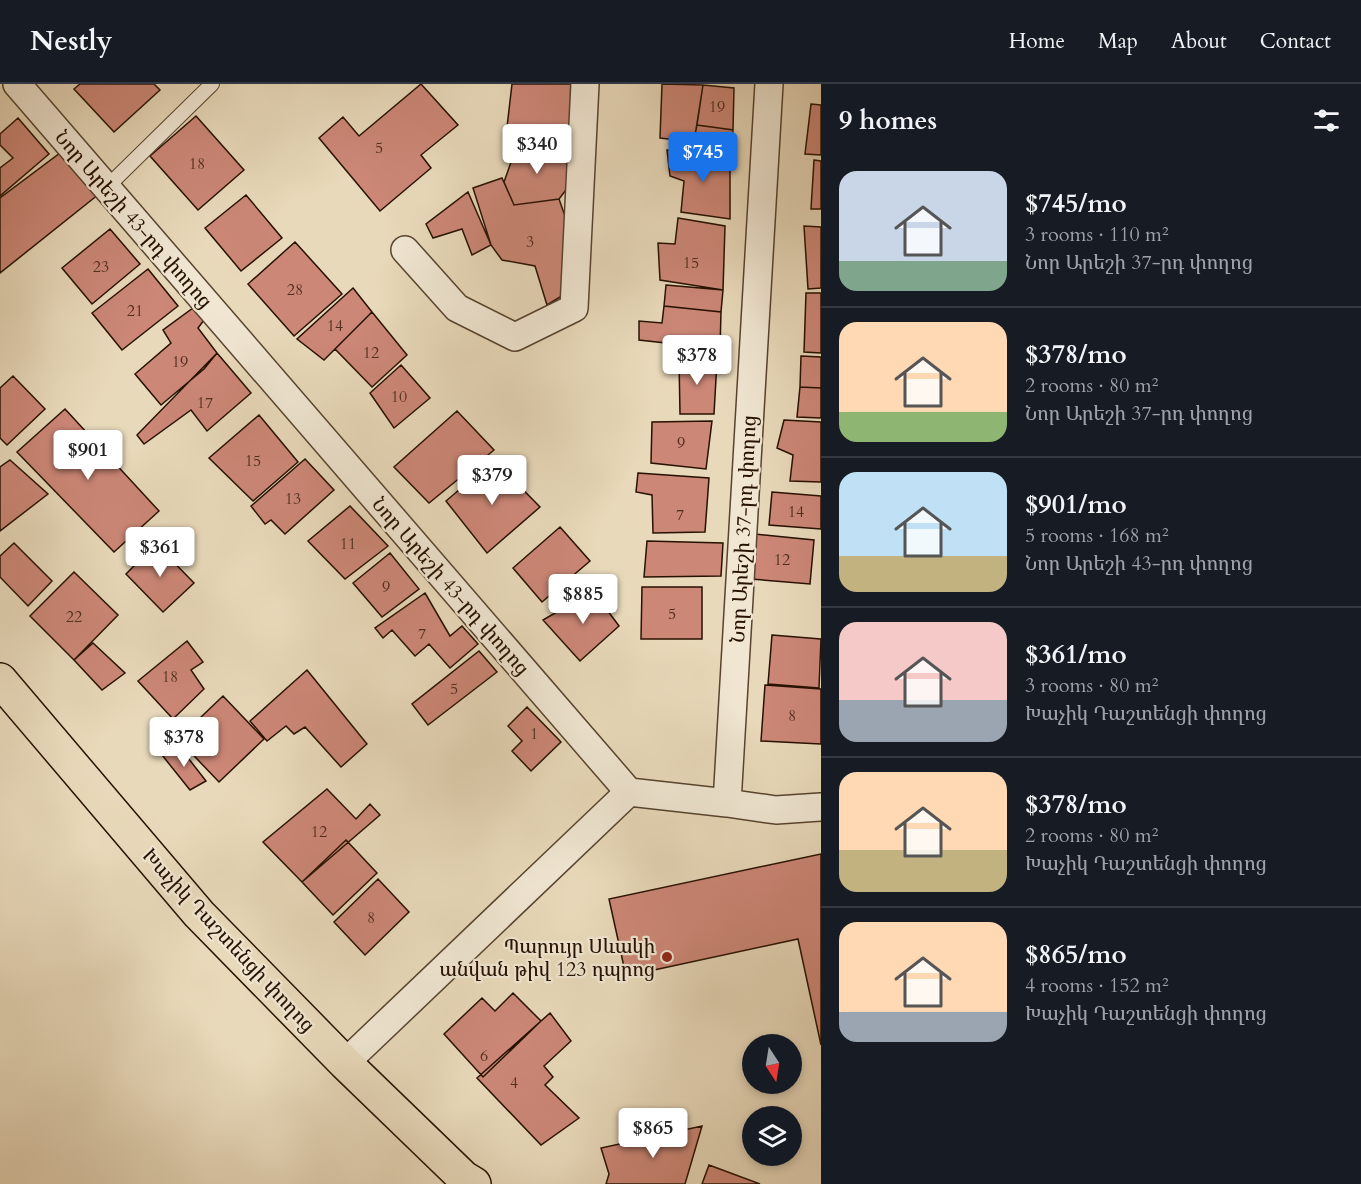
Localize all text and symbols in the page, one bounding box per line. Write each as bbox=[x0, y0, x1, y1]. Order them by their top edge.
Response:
text: Nestly bbox=[30, 22, 113, 60]
text: Home bbox=[1009, 27, 1065, 56]
text: Map bbox=[1098, 27, 1138, 56]
text: About bbox=[1171, 27, 1227, 56]
text: Contact bbox=[1260, 27, 1331, 56]
house number: 19 bbox=[709, 96, 725, 118]
text: 9 homes bbox=[839, 103, 937, 138]
icon: filters bbox=[1310, 104, 1343, 137]
street label: Նոր Արեշի 43-րդ փողոց bbox=[49, 124, 219, 314]
pin: $340 bbox=[501, 124, 573, 175]
text: $340 bbox=[517, 130, 557, 157]
pin: $745 bbox=[667, 132, 739, 183]
house number: 5 bbox=[375, 137, 383, 159]
text: $745 bbox=[683, 138, 723, 165]
house number: 18 bbox=[189, 153, 205, 175]
text: $745/mo bbox=[1025, 186, 1127, 221]
icon: home bbox=[887, 195, 959, 267]
text: 3 rooms · 110 m² bbox=[1025, 221, 1169, 248]
house number: 3 bbox=[526, 231, 534, 253]
text: Նոր Արեշի 37-րդ փողոց bbox=[1025, 249, 1253, 276]
house number: 15 bbox=[683, 252, 699, 274]
house number: 23 bbox=[93, 256, 109, 278]
house number: 28 bbox=[287, 279, 303, 301]
house number: 21 bbox=[127, 300, 143, 322]
house number: 14 bbox=[327, 315, 343, 337]
pin: $378 bbox=[661, 335, 733, 386]
text: $378/mo bbox=[1025, 337, 1127, 372]
text: $378 bbox=[677, 341, 717, 368]
house number: 12 bbox=[363, 342, 379, 364]
icon: home bbox=[887, 346, 959, 418]
house number: 19 bbox=[172, 351, 188, 373]
text: 2 rooms · 80 m² bbox=[1025, 372, 1158, 399]
house number: 10 bbox=[391, 386, 407, 408]
house number: 17 bbox=[197, 392, 213, 414]
text: Նոր Արեշի 37-րդ փողոց bbox=[1025, 400, 1253, 427]
street label: Նոր Արեշի 37-րդ փողոց bbox=[724, 414, 763, 644]
pin: $901 bbox=[52, 430, 124, 481]
house number: 9 bbox=[677, 432, 685, 454]
text: $901 bbox=[68, 436, 108, 463]
house number: 15 bbox=[245, 450, 261, 472]
pin: $379 bbox=[456, 455, 528, 506]
text: $379 bbox=[472, 461, 512, 488]
text: $901/mo bbox=[1025, 487, 1127, 522]
house number: 13 bbox=[285, 488, 301, 510]
street label: Նոր Արեշի 43-րդ փողոց bbox=[366, 491, 536, 681]
icon: home bbox=[887, 496, 959, 568]
house number: 14 bbox=[788, 501, 804, 523]
house number: 7 bbox=[676, 504, 684, 526]
text: 5 rooms · 168 m² bbox=[1025, 522, 1169, 549]
pin: $361 bbox=[124, 527, 196, 578]
text: $361 bbox=[140, 533, 180, 560]
house number: 11 bbox=[340, 533, 356, 555]
house number: 12 bbox=[774, 549, 790, 571]
text: Նոր Արեշի 43-րդ փողոց bbox=[1025, 550, 1253, 577]
pin: $885 bbox=[547, 574, 619, 625]
house number: 9 bbox=[382, 576, 390, 598]
text: $885 bbox=[563, 580, 603, 607]
house number: 5 bbox=[668, 603, 676, 625]
house number: 22 bbox=[66, 606, 82, 628]
house number: 7 bbox=[418, 623, 426, 645]
text: $361/mo bbox=[1025, 637, 1127, 672]
icon: home bbox=[887, 646, 959, 718]
house number: 18 bbox=[162, 666, 178, 688]
text: 3 rooms · 80 m² bbox=[1025, 672, 1158, 699]
house number: 5 bbox=[450, 678, 458, 700]
text: Խաչիկ Դաշտենցի փողոց bbox=[1025, 700, 1267, 727]
house number: 8 bbox=[788, 705, 796, 727]
pin: $378 bbox=[148, 717, 220, 768]
text: $378 bbox=[164, 723, 204, 750]
house number: 1 bbox=[530, 723, 538, 745]
text: $378/mo bbox=[1025, 787, 1127, 822]
icon: home bbox=[887, 796, 959, 868]
house number: 12 bbox=[311, 821, 327, 843]
text: 2 rooms · 80 m² bbox=[1025, 822, 1158, 849]
street label: Խաչիկ Դաշտենցի փողոց bbox=[136, 843, 321, 1038]
text: Խաչիկ Դաշտենցի փողոց bbox=[1025, 850, 1267, 877]
house number: 8 bbox=[367, 907, 375, 929]
place label: Պարույր Սևակի անվան թիվ 123 դպրոց bbox=[440, 933, 655, 983]
text: $865/mo bbox=[1025, 937, 1127, 972]
icon: home bbox=[887, 946, 959, 1018]
marker: Պարույր Սևակի անվան թիվ 123 դպրոց bbox=[660, 950, 674, 964]
text: 4 rooms · 152 m² bbox=[1025, 972, 1169, 999]
text: Խաչիկ Դաշտենցի փողոց bbox=[1025, 1000, 1267, 1027]
north arrow bbox=[742, 1034, 802, 1094]
map controls bbox=[742, 1034, 802, 1166]
house number: 6 bbox=[480, 1045, 488, 1067]
house number: 4 bbox=[510, 1072, 518, 1094]
button: layers bbox=[742, 1106, 802, 1166]
pin: $865 bbox=[617, 1108, 689, 1159]
text: $865 bbox=[633, 1114, 673, 1141]

